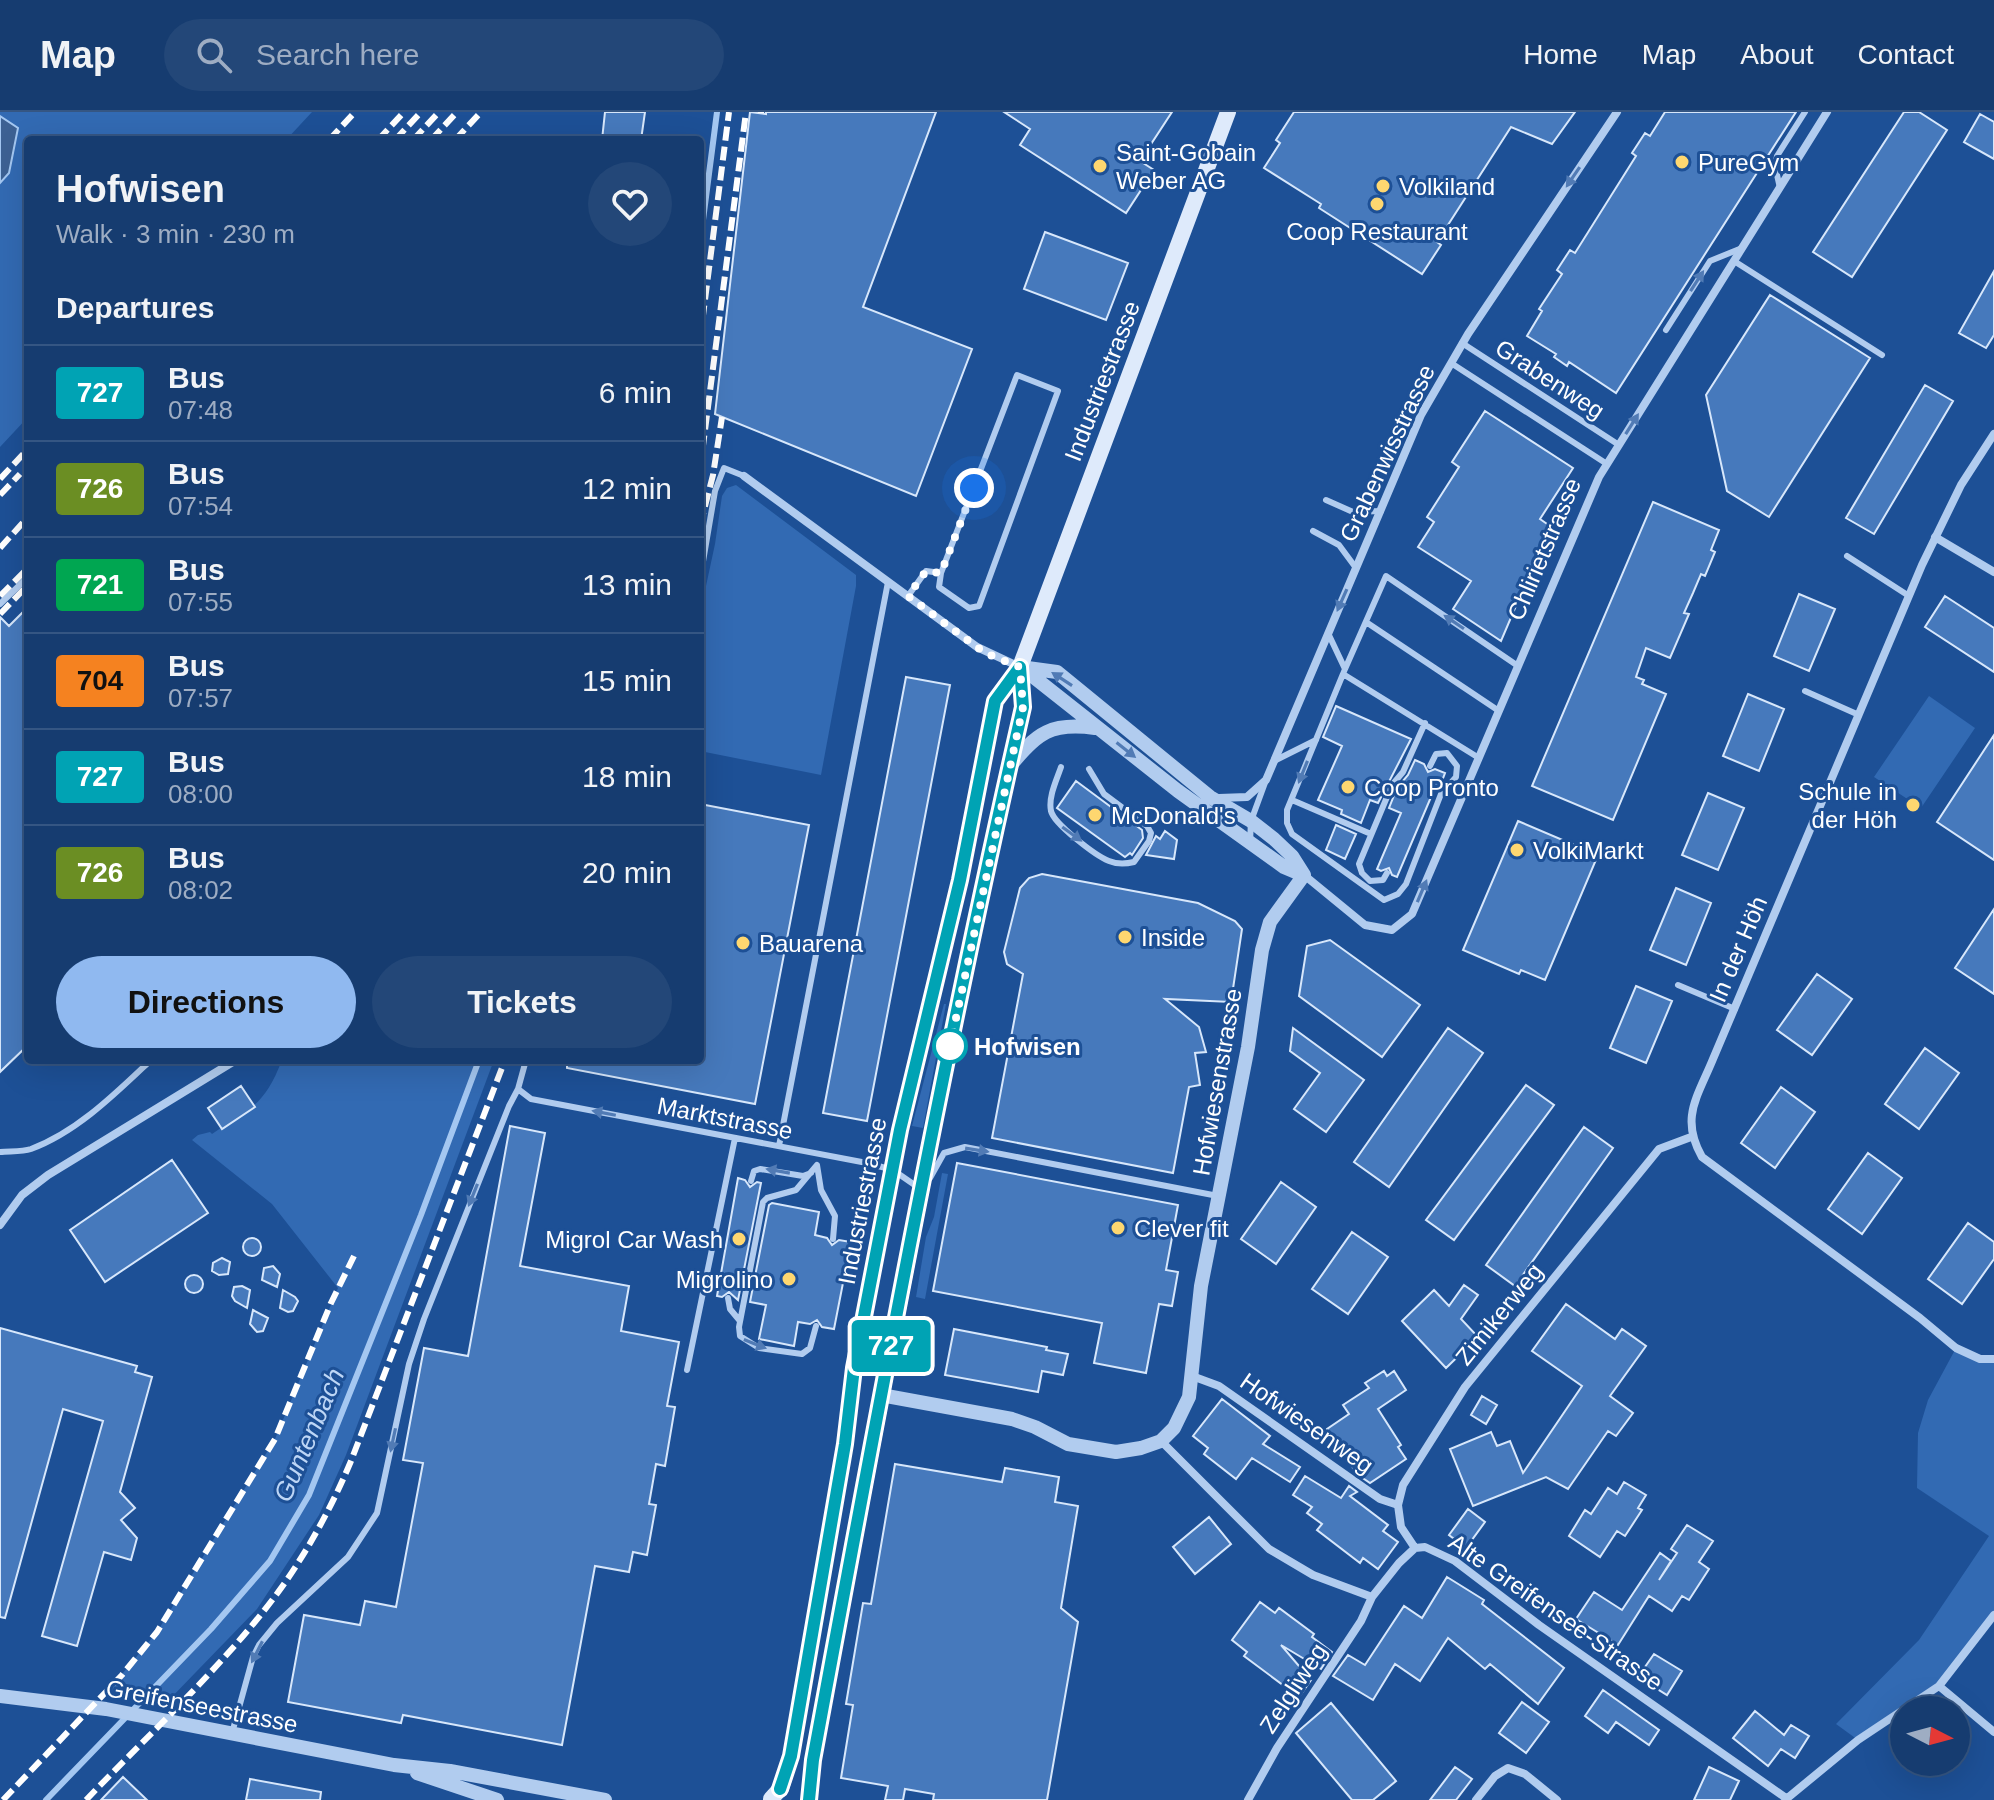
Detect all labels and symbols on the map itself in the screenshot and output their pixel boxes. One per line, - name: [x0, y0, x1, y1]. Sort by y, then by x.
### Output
- place label: Saint-Gobain Weber AG: [1116, 139, 1256, 194]
- place label: PureGym: [1698, 149, 1799, 176]
- marker: PureGym: [1673, 153, 1691, 171]
- marker: Saint-Gobain Weber AG: [1091, 157, 1109, 175]
- one-way arrow: [1566, 166, 1581, 187]
- place label: Volkiland: [1399, 173, 1495, 200]
- marker: Volkiland: [1374, 177, 1392, 195]
- marker: Coop Restaurant: [1368, 195, 1386, 213]
- place label: Coop Restaurant: [1286, 218, 1468, 245]
- one-way arrow: [1690, 270, 1704, 292]
- street label: Industriestrasse: [1059, 297, 1145, 465]
- street label: Grabenweg: [1491, 334, 1609, 424]
- street label: Grabenwisstrasse: [1334, 360, 1440, 546]
- one-way arrow: [1624, 413, 1638, 435]
- your location: [954, 468, 994, 508]
- street label: Chlirietstrasse: [1502, 474, 1586, 624]
- one-way arrow: [1335, 588, 1349, 612]
- one-way arrow: [1443, 615, 1464, 630]
- one-way arrow: [1052, 671, 1073, 686]
- one-way arrow: [1116, 741, 1136, 758]
- one-way arrow: [1297, 760, 1310, 784]
- place label: Coop Pronto: [1364, 774, 1499, 801]
- marker: Coop Pronto: [1339, 778, 1357, 796]
- place label: Schule in der Höh: [1798, 778, 1897, 833]
- marker: Schule in der Höh: [1904, 796, 1922, 814]
- place label: McDonald's: [1111, 802, 1236, 829]
- marker: McDonald's: [1086, 806, 1104, 824]
- one-way arrow: [1061, 826, 1082, 842]
- place label: VolkiMarkt: [1533, 837, 1644, 864]
- marker: VolkiMarkt: [1508, 841, 1526, 859]
- one-way arrow: [1415, 879, 1428, 902]
- street label: In der Höh: [1704, 892, 1772, 1006]
- place label: Inside: [1141, 924, 1205, 951]
- marker: Inside: [1116, 928, 1134, 946]
- place label: Bauarena: [759, 930, 864, 957]
- marker: Bauarena: [734, 934, 752, 952]
- street label: Hofwiesenstrasse: [1187, 986, 1247, 1178]
- marker: Hofwisen: [933, 1029, 967, 1063]
- place label: Hofwisen: [974, 1033, 1081, 1060]
- street label: Marktstrasse: [655, 1092, 795, 1144]
- one-way arrow: [591, 1107, 616, 1119]
- street label: Industriestrasse: [833, 1115, 891, 1287]
- one-way arrow: [965, 1144, 990, 1156]
- one-way arrow: [765, 1165, 790, 1177]
- one-way arrow: [466, 1183, 479, 1207]
- place label: Clever fit: [1134, 1215, 1229, 1242]
- marker: Clever fit: [1109, 1219, 1127, 1237]
- place label: Migrol Car Wash: [545, 1226, 723, 1253]
- marker: Migrol Car Wash: [730, 1230, 748, 1248]
- street label: Zimikerweg: [1450, 1258, 1548, 1370]
- place label: Migrolino: [676, 1266, 773, 1293]
- marker: Migrolino: [780, 1270, 798, 1288]
- line badge: 727: [845, 1320, 937, 1372]
- one-way arrow: [743, 1338, 767, 1351]
- water label: Guntenbach: [268, 1364, 350, 1506]
- street label: Hofwiesenweg: [1235, 1367, 1379, 1479]
- one-way arrow: [386, 1428, 398, 1453]
- street label: Alte Greifensee-Strasse: [1444, 1528, 1668, 1696]
- street label: Zelgliweg: [1254, 1638, 1332, 1738]
- one-way arrow: [251, 1641, 265, 1663]
- street label: Greifenseestrasse: [104, 1674, 300, 1738]
- north arrow: [1890, 1696, 1970, 1776]

